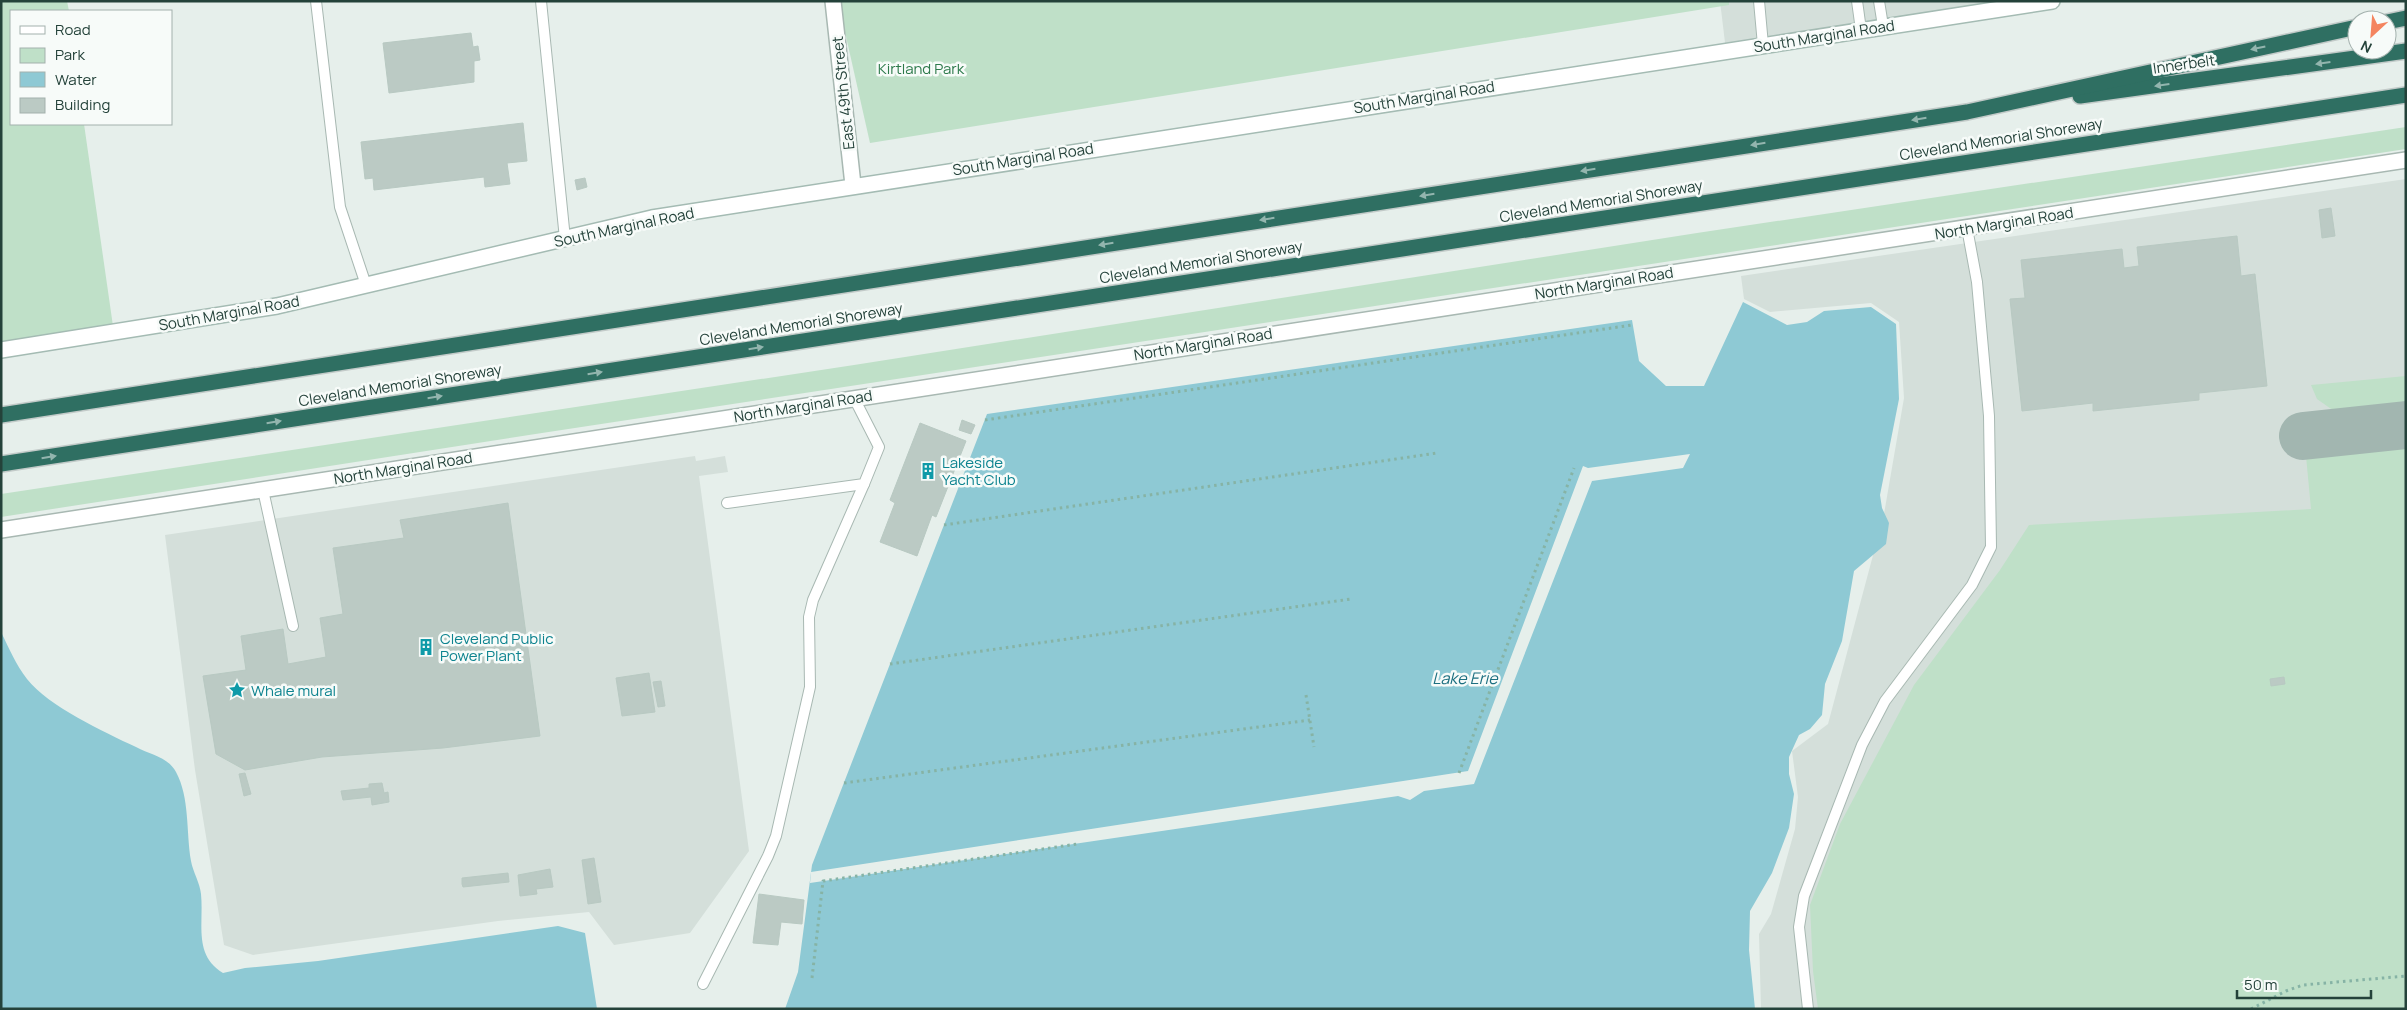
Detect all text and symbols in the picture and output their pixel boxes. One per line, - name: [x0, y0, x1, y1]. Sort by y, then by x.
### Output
- legend: [10, 10, 172, 125]
- north arrow: [2347, 10, 2397, 60]
- street label: South Marginal Road: [1752, 14, 1896, 58]
- text: Road: [55, 19, 91, 40]
- street label: East 49th Street: [827, 35, 859, 151]
- text: N: [2357, 36, 2375, 58]
- text: Park: [55, 44, 85, 65]
- one-way arrow: [2250, 44, 2266, 52]
- street label: Innerbelt: [2152, 49, 2216, 79]
- park label: Kirtland Park: [878, 58, 965, 79]
- one-way arrow: [2315, 59, 2331, 67]
- text: Water: [55, 69, 97, 90]
- street label: South Marginal Road: [1352, 75, 1496, 119]
- one-way arrow: [2154, 81, 2170, 89]
- text: Building: [55, 94, 110, 115]
- street label: Cleveland Memorial Shoreway: [1898, 113, 2104, 165]
- one-way arrow: [1911, 116, 1927, 124]
- street label: South Marginal Road: [951, 137, 1095, 181]
- one-way arrow: [1750, 140, 1766, 148]
- one-way arrow: [1579, 166, 1595, 174]
- street label: Cleveland Memorial Shoreway: [1498, 175, 1704, 227]
- one-way arrow: [1419, 191, 1435, 199]
- street label: South Marginal Road: [552, 202, 696, 252]
- street label: North Marginal Road: [1933, 202, 2075, 244]
- one-way arrow: [1258, 216, 1274, 224]
- street label: Cleveland Memorial Shoreway: [1098, 236, 1304, 288]
- one-way arrow: [1098, 240, 1114, 248]
- street label: North Marginal Road: [1533, 262, 1675, 304]
- street label: South Marginal Road: [157, 290, 301, 336]
- street label: Cleveland Memorial Shoreway: [698, 298, 904, 350]
- street label: North Marginal Road: [1132, 323, 1274, 365]
- one-way arrow: [748, 344, 764, 352]
- street label: Cleveland Memorial Shoreway: [297, 359, 503, 411]
- one-way arrow: [588, 368, 604, 376]
- street label: North Marginal Road: [732, 385, 874, 427]
- one-way arrow: [427, 393, 443, 401]
- one-way arrow: [266, 418, 282, 426]
- street label: North Marginal Road: [332, 447, 474, 489]
- one-way arrow: [42, 452, 58, 460]
- place label: Lakeside Yacht Club: [942, 452, 1016, 490]
- building icon: Lakeside Yacht Club: [918, 461, 938, 481]
- place label: Cleveland Public Power Plant: [440, 628, 554, 666]
- building icon: Cleveland Public Power Plant: [416, 637, 436, 657]
- water label: Lake Erie: [1432, 667, 1499, 689]
- place icon: Whale mural: [227, 680, 247, 700]
- place label: Whale mural: [251, 680, 336, 701]
- scale bar: [2237, 968, 2371, 1000]
- text: 50 m: [2244, 974, 2278, 995]

